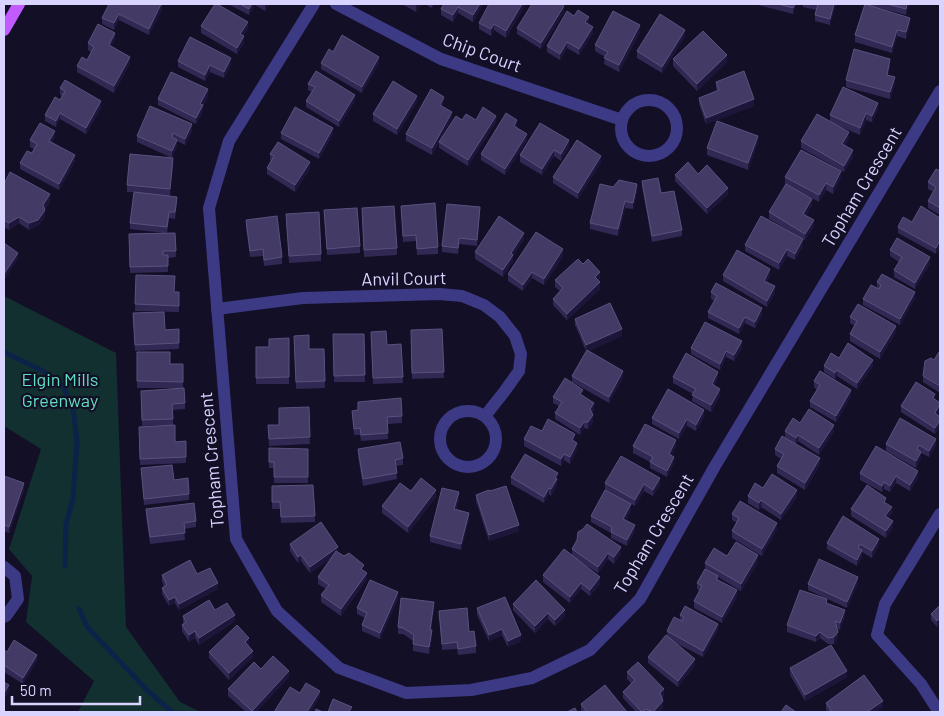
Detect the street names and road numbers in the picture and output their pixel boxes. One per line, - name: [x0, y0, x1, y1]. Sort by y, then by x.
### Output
- street label: Chip Court: [440, 28, 525, 77]
- street label: Topham Crescent: [817, 122, 906, 251]
- street label: Anvil Court: [361, 266, 447, 290]
- street label: Topham Crescent: [194, 391, 228, 529]
- street label: Topham Crescent: [609, 469, 698, 598]

